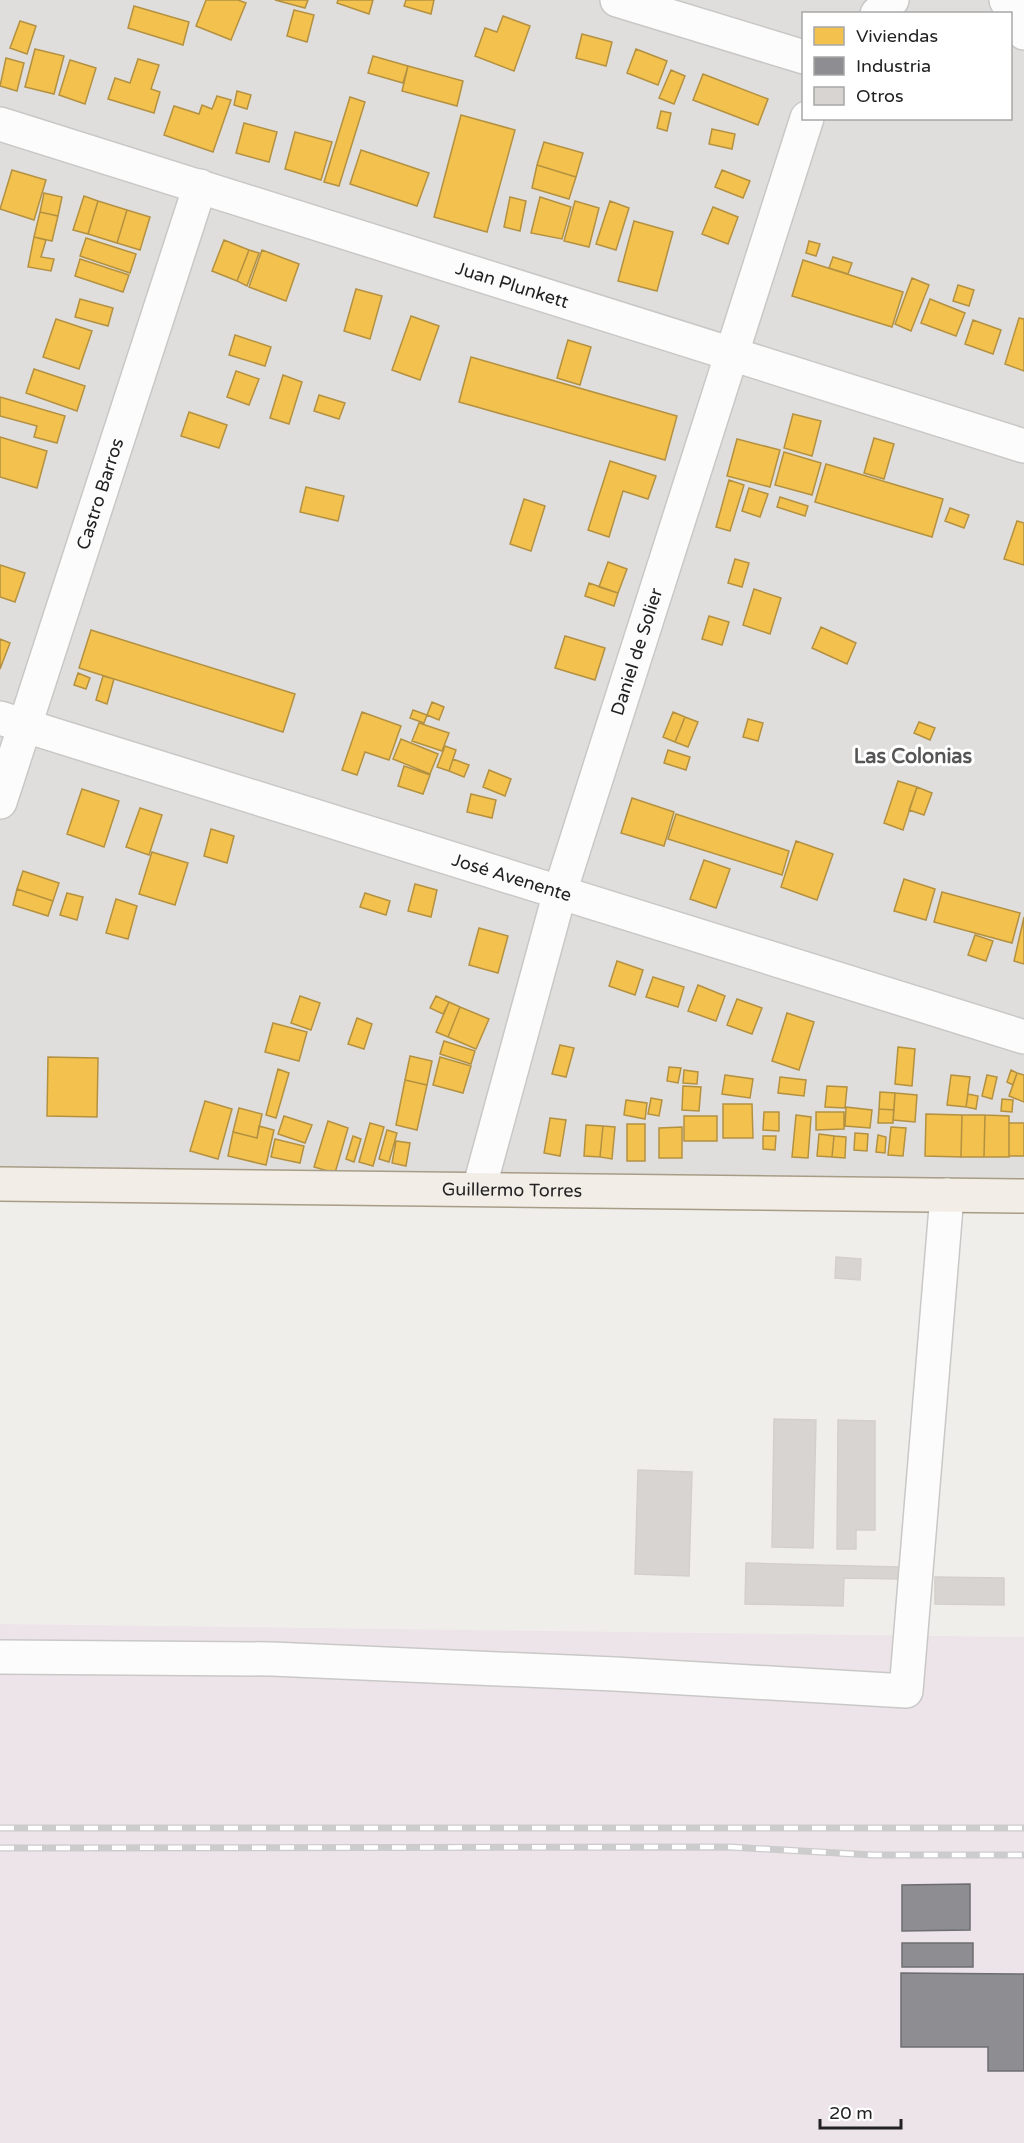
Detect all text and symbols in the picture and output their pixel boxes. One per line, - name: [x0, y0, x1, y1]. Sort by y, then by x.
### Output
- legend: [802, 12, 1012, 120]
- text: Viviendas: [856, 25, 938, 47]
- text: Industria: [856, 55, 931, 77]
- text: Otros: [856, 85, 904, 107]
- street label: Juan Plunkett: [453, 257, 572, 313]
- street label: Castro Barros: [72, 435, 128, 552]
- street label: Daniel de Solier: [606, 585, 667, 718]
- district label: Las Colonias: [854, 745, 973, 769]
- street label: José Avenente: [449, 848, 574, 906]
- street label: Guillermo Torres: [442, 1178, 582, 1202]
- scale bar: [820, 2092, 901, 2130]
- text: 20 m: [829, 2102, 873, 2124]

